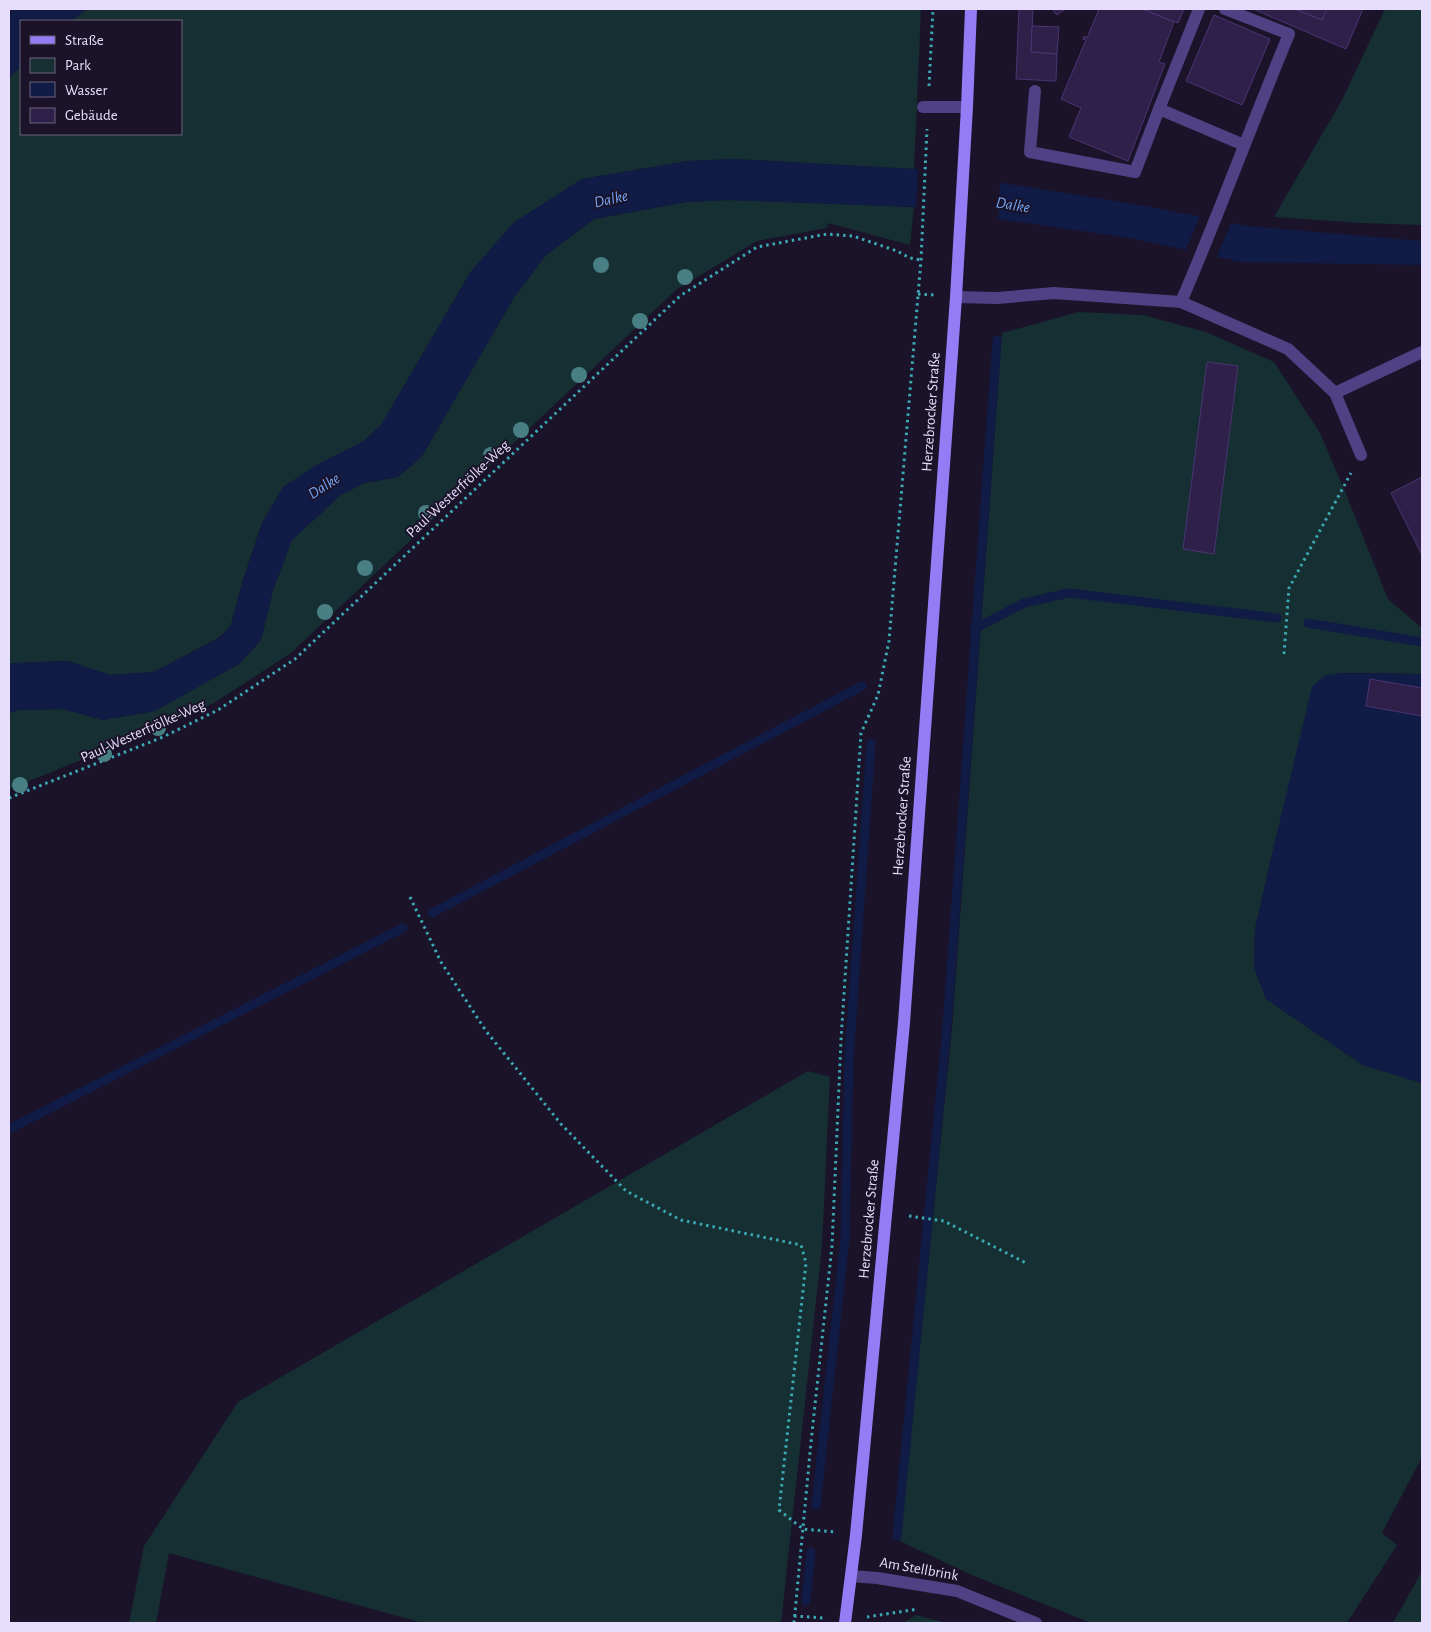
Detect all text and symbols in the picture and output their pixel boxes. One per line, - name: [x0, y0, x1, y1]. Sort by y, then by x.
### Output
- legend: [20, 20, 182, 135]
- text: Straße: [65, 33, 104, 48]
- text: Park: [65, 58, 91, 73]
- text: Wasser: [65, 83, 108, 98]
- text: Gebäude: [65, 108, 118, 123]
- water label: Dalke: [593, 188, 629, 210]
- water label: Dalke: [995, 194, 1031, 216]
- street label: Herzebrocker Straße: [919, 352, 943, 472]
- street label: Paul-Westerfrölke-Weg: [404, 437, 513, 540]
- water label: Dalke: [305, 470, 343, 502]
- street label: Paul-Westerfrölke-Weg: [78, 696, 208, 765]
- street label: Herzebrocker Straße: [890, 756, 914, 876]
- street label: Herzebrocker Straße: [856, 1159, 882, 1279]
- street label: Am Stellbrink: [879, 1555, 960, 1583]

